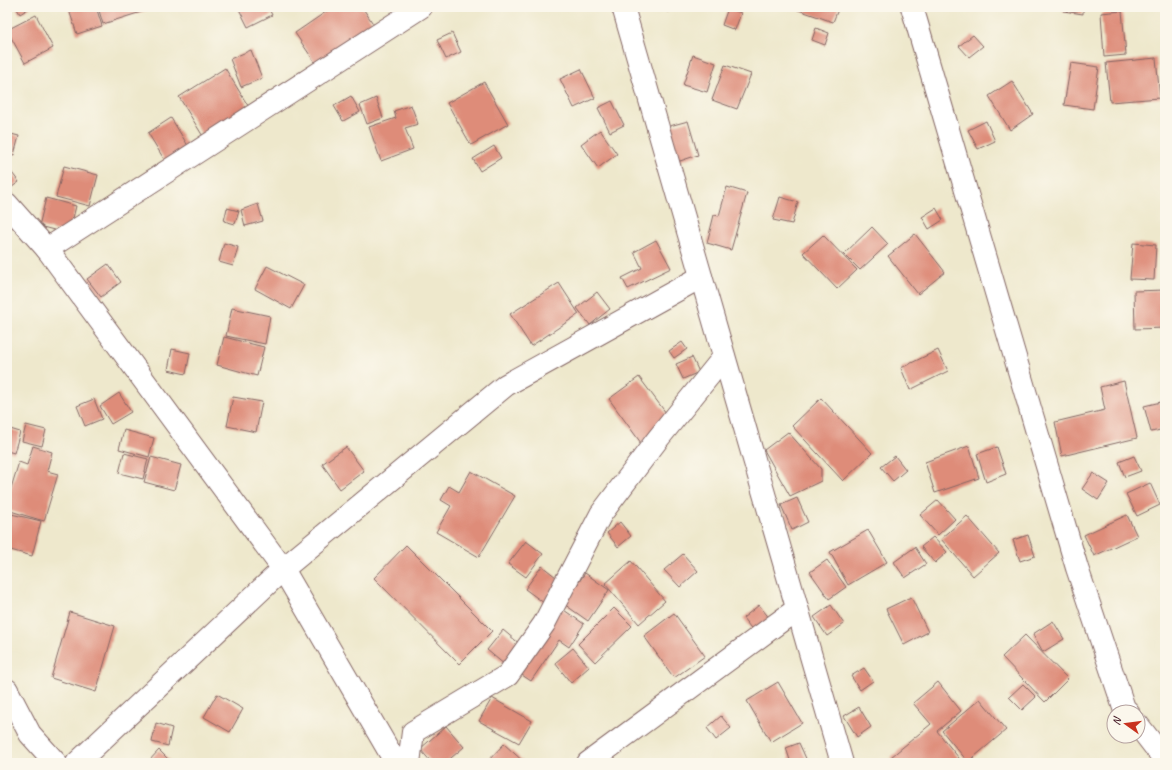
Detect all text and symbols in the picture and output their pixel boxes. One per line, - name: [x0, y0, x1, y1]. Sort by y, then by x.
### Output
- north arrow: [1106, 704, 1146, 744]
- text: N: [1109, 714, 1124, 727]

